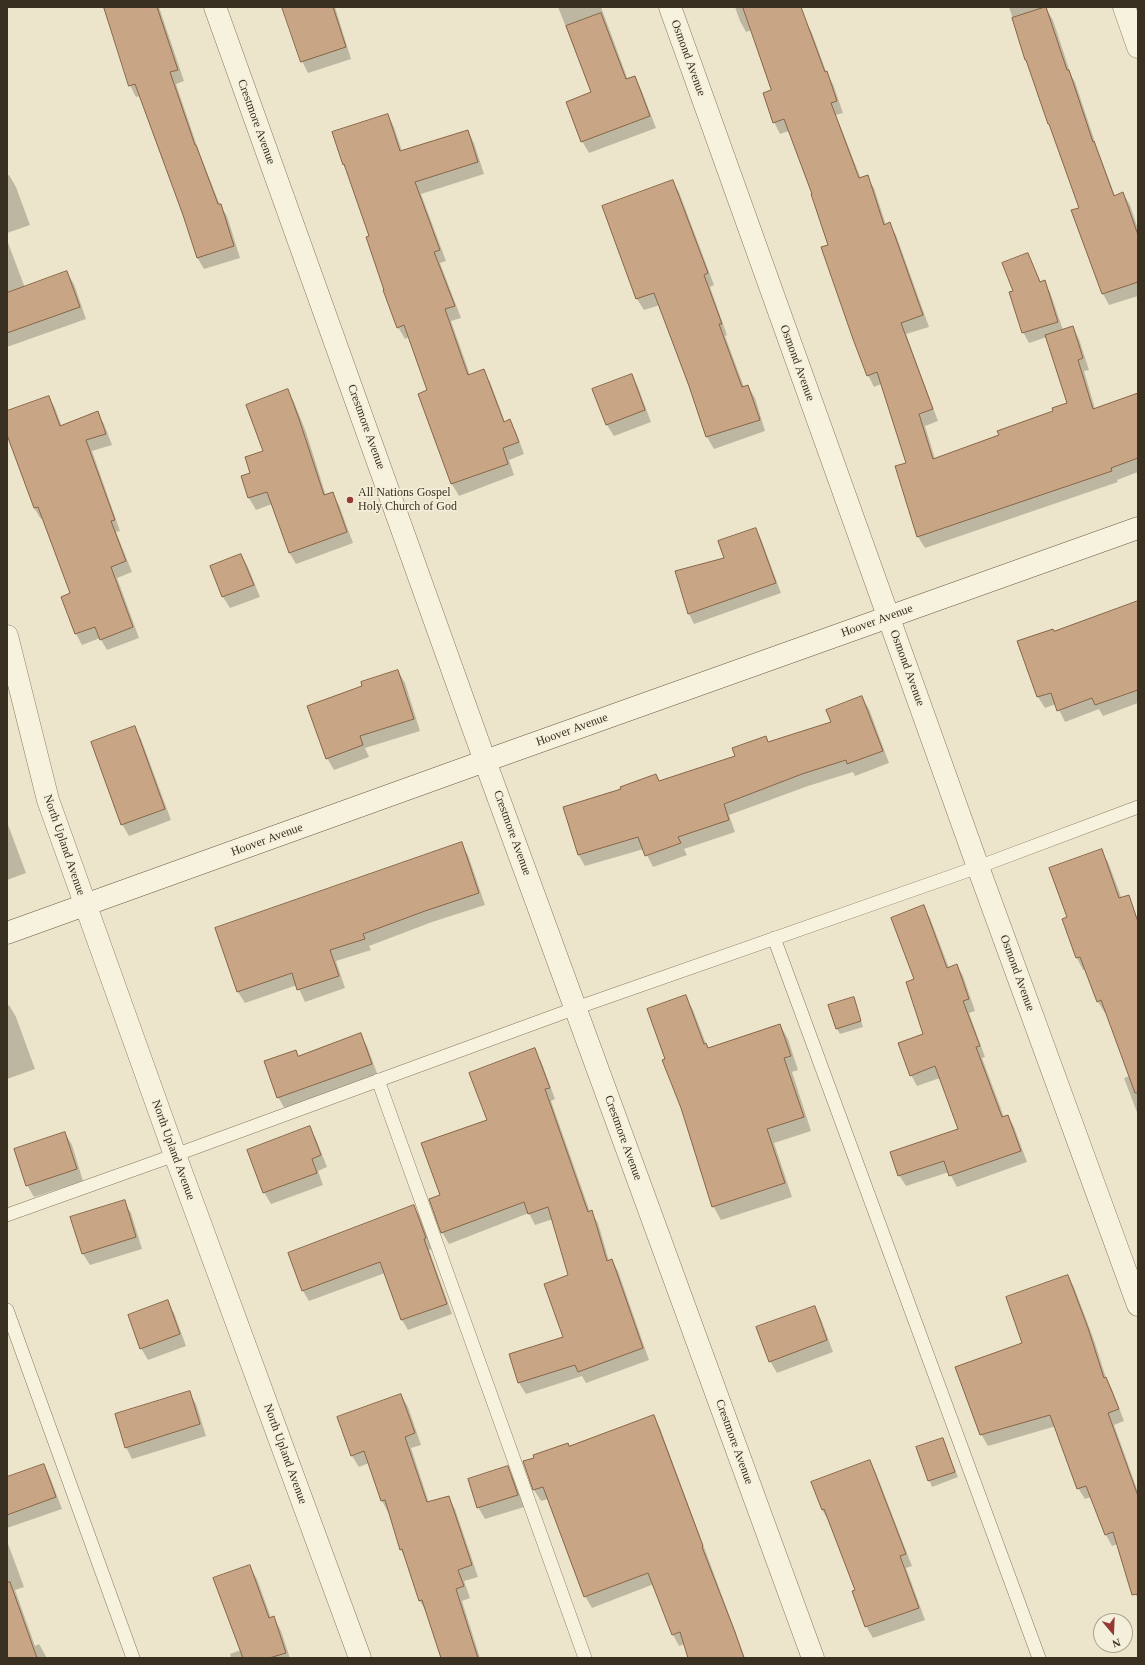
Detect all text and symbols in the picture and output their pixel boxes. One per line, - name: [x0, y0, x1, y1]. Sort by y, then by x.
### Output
- street label: Osmond Avenue: [668, 18, 708, 98]
- street label: Crestmore Avenue: [234, 78, 278, 166]
- street label: Osmond Avenue: [777, 323, 817, 403]
- street label: Crestmore Avenue: [344, 383, 388, 471]
- place label: All Nations Gospel Holy Church of God: [358, 486, 457, 514]
- marker: All Nations Gospel Holy Church of God: [345, 495, 355, 505]
- street label: Hoover Avenue: [839, 601, 915, 641]
- street label: Osmond Avenue: [887, 628, 927, 708]
- street label: Hoover Avenue: [534, 710, 610, 750]
- street label: Crestmore Avenue: [490, 789, 534, 877]
- street label: North Upland Avenue: [40, 793, 88, 897]
- street label: Hoover Avenue: [229, 820, 305, 860]
- street label: Osmond Avenue: [997, 933, 1037, 1013]
- street label: Crestmore Avenue: [601, 1094, 645, 1182]
- street label: North Upland Avenue: [148, 1098, 198, 1202]
- street label: Crestmore Avenue: [712, 1398, 756, 1486]
- street label: North Upland Avenue: [260, 1402, 310, 1506]
- north arrow: [1093, 1613, 1133, 1653]
- text: N: [1111, 1636, 1122, 1650]

